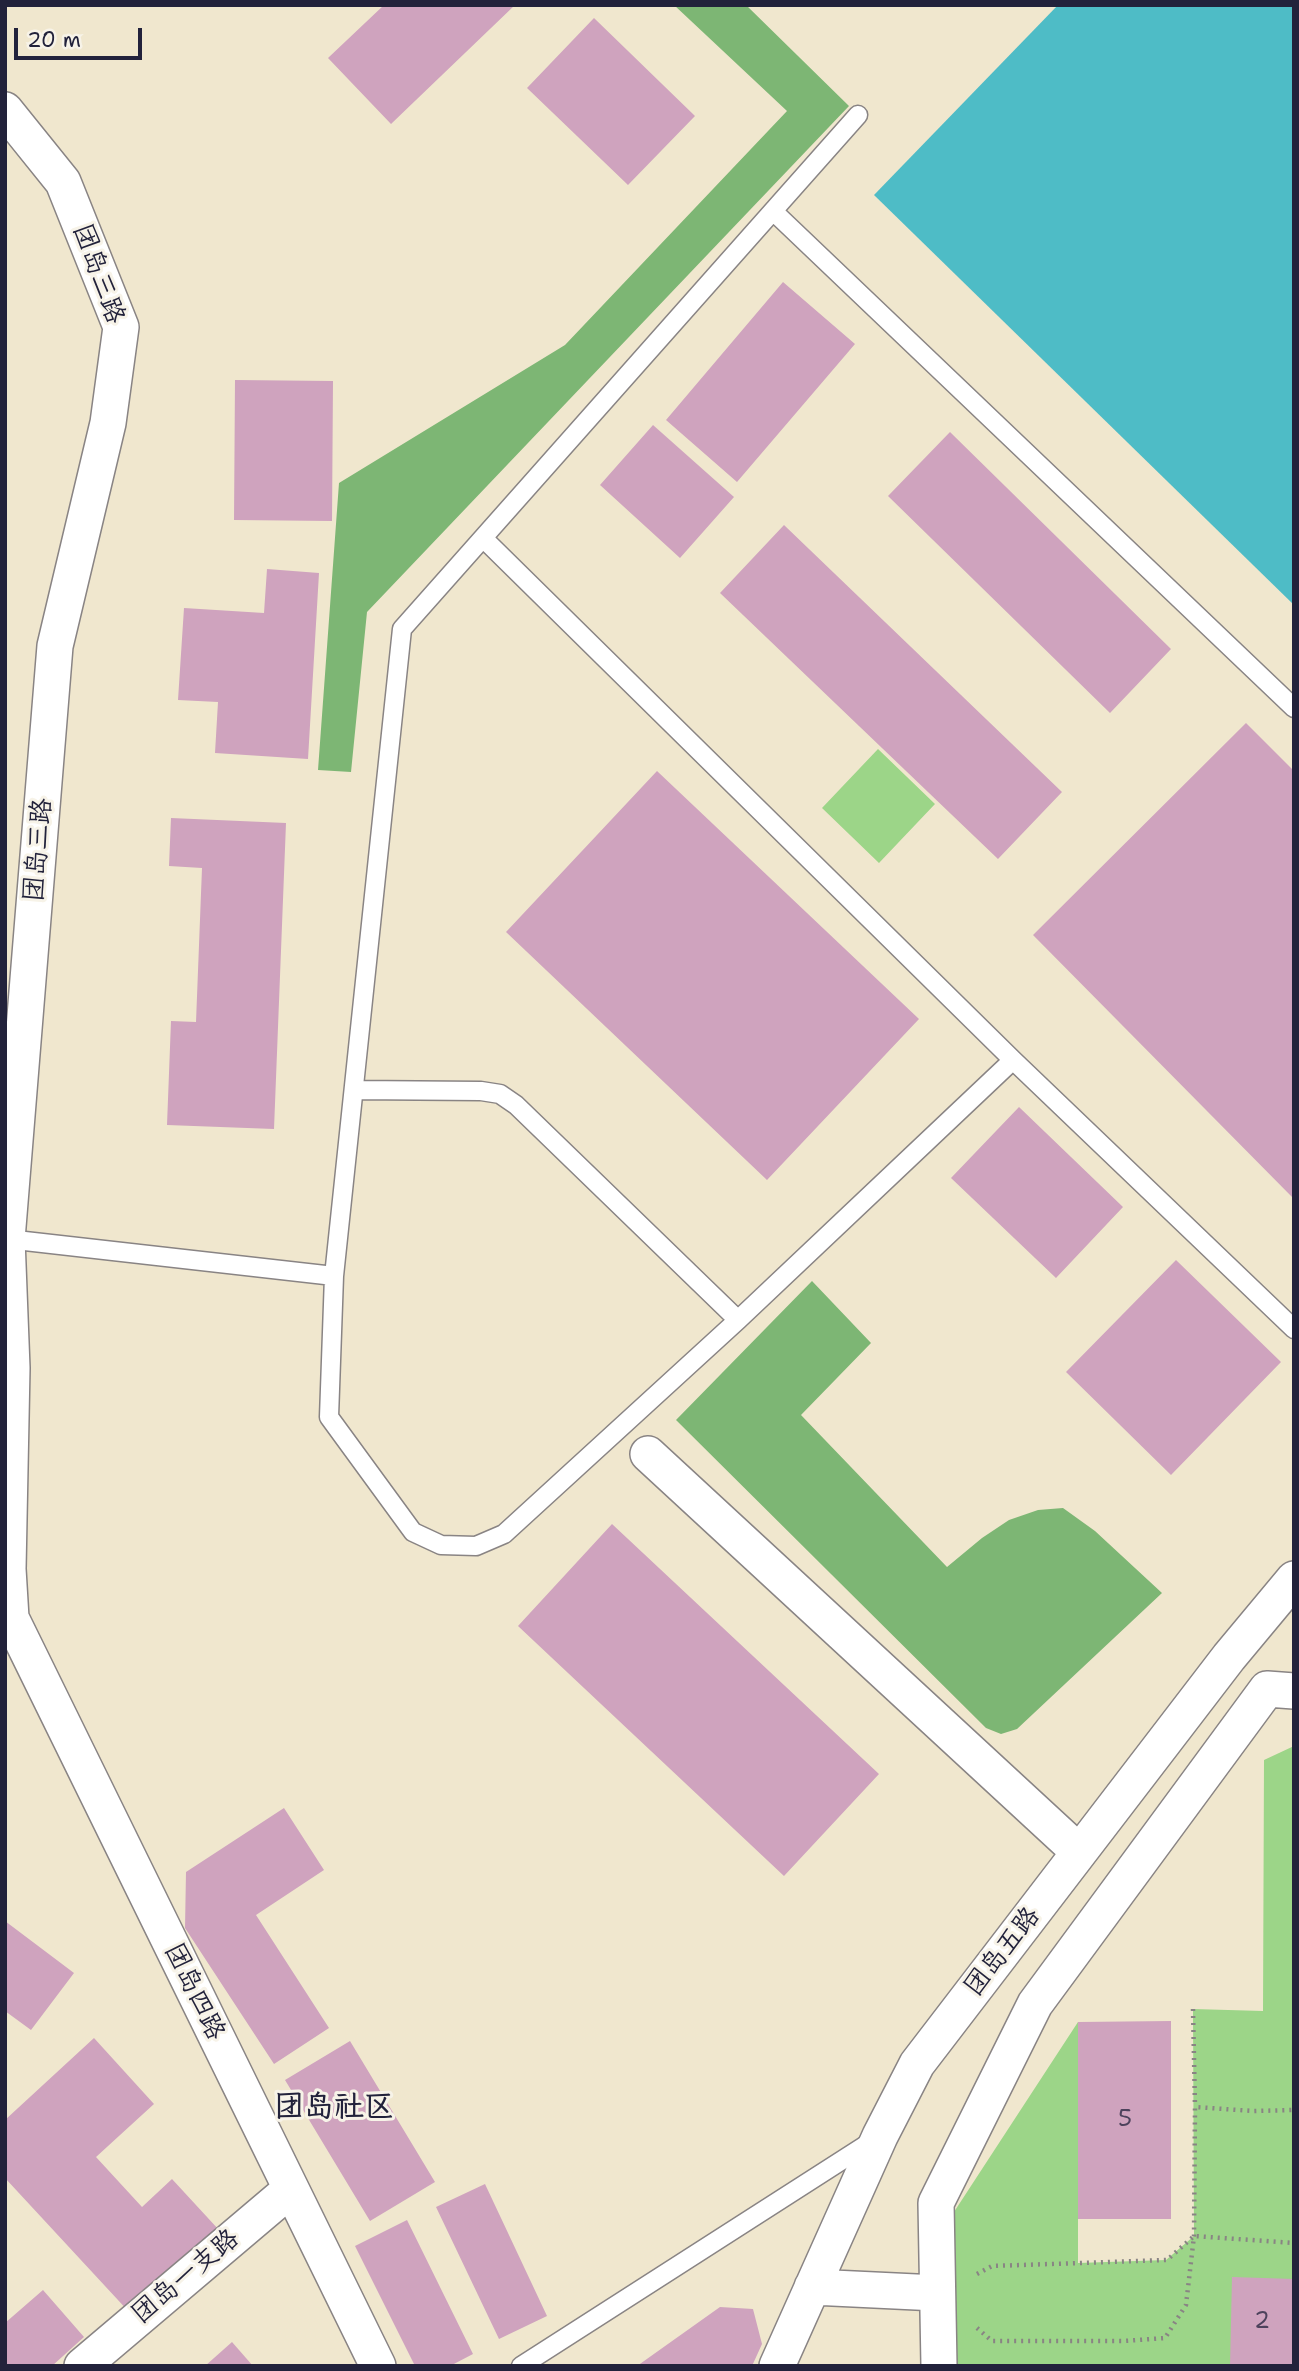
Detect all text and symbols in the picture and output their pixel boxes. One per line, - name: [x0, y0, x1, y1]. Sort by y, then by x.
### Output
- scale bar: [18, 14, 145, 58]
- text: 20 m: [27, 26, 81, 54]
- street label: 团岛三路: [66, 220, 130, 328]
- street label: 团岛三路: [19, 797, 59, 903]
- street label: 团岛五路: [959, 1901, 1047, 2003]
- street label: 团岛四路: [157, 1938, 231, 2046]
- district label: 团岛社区: [274, 2090, 394, 2126]
- house number: 5: [1118, 2106, 1132, 2134]
- street label: 团岛一支路: [126, 2223, 246, 2331]
- house number: 2: [1254, 2308, 1270, 2336]

